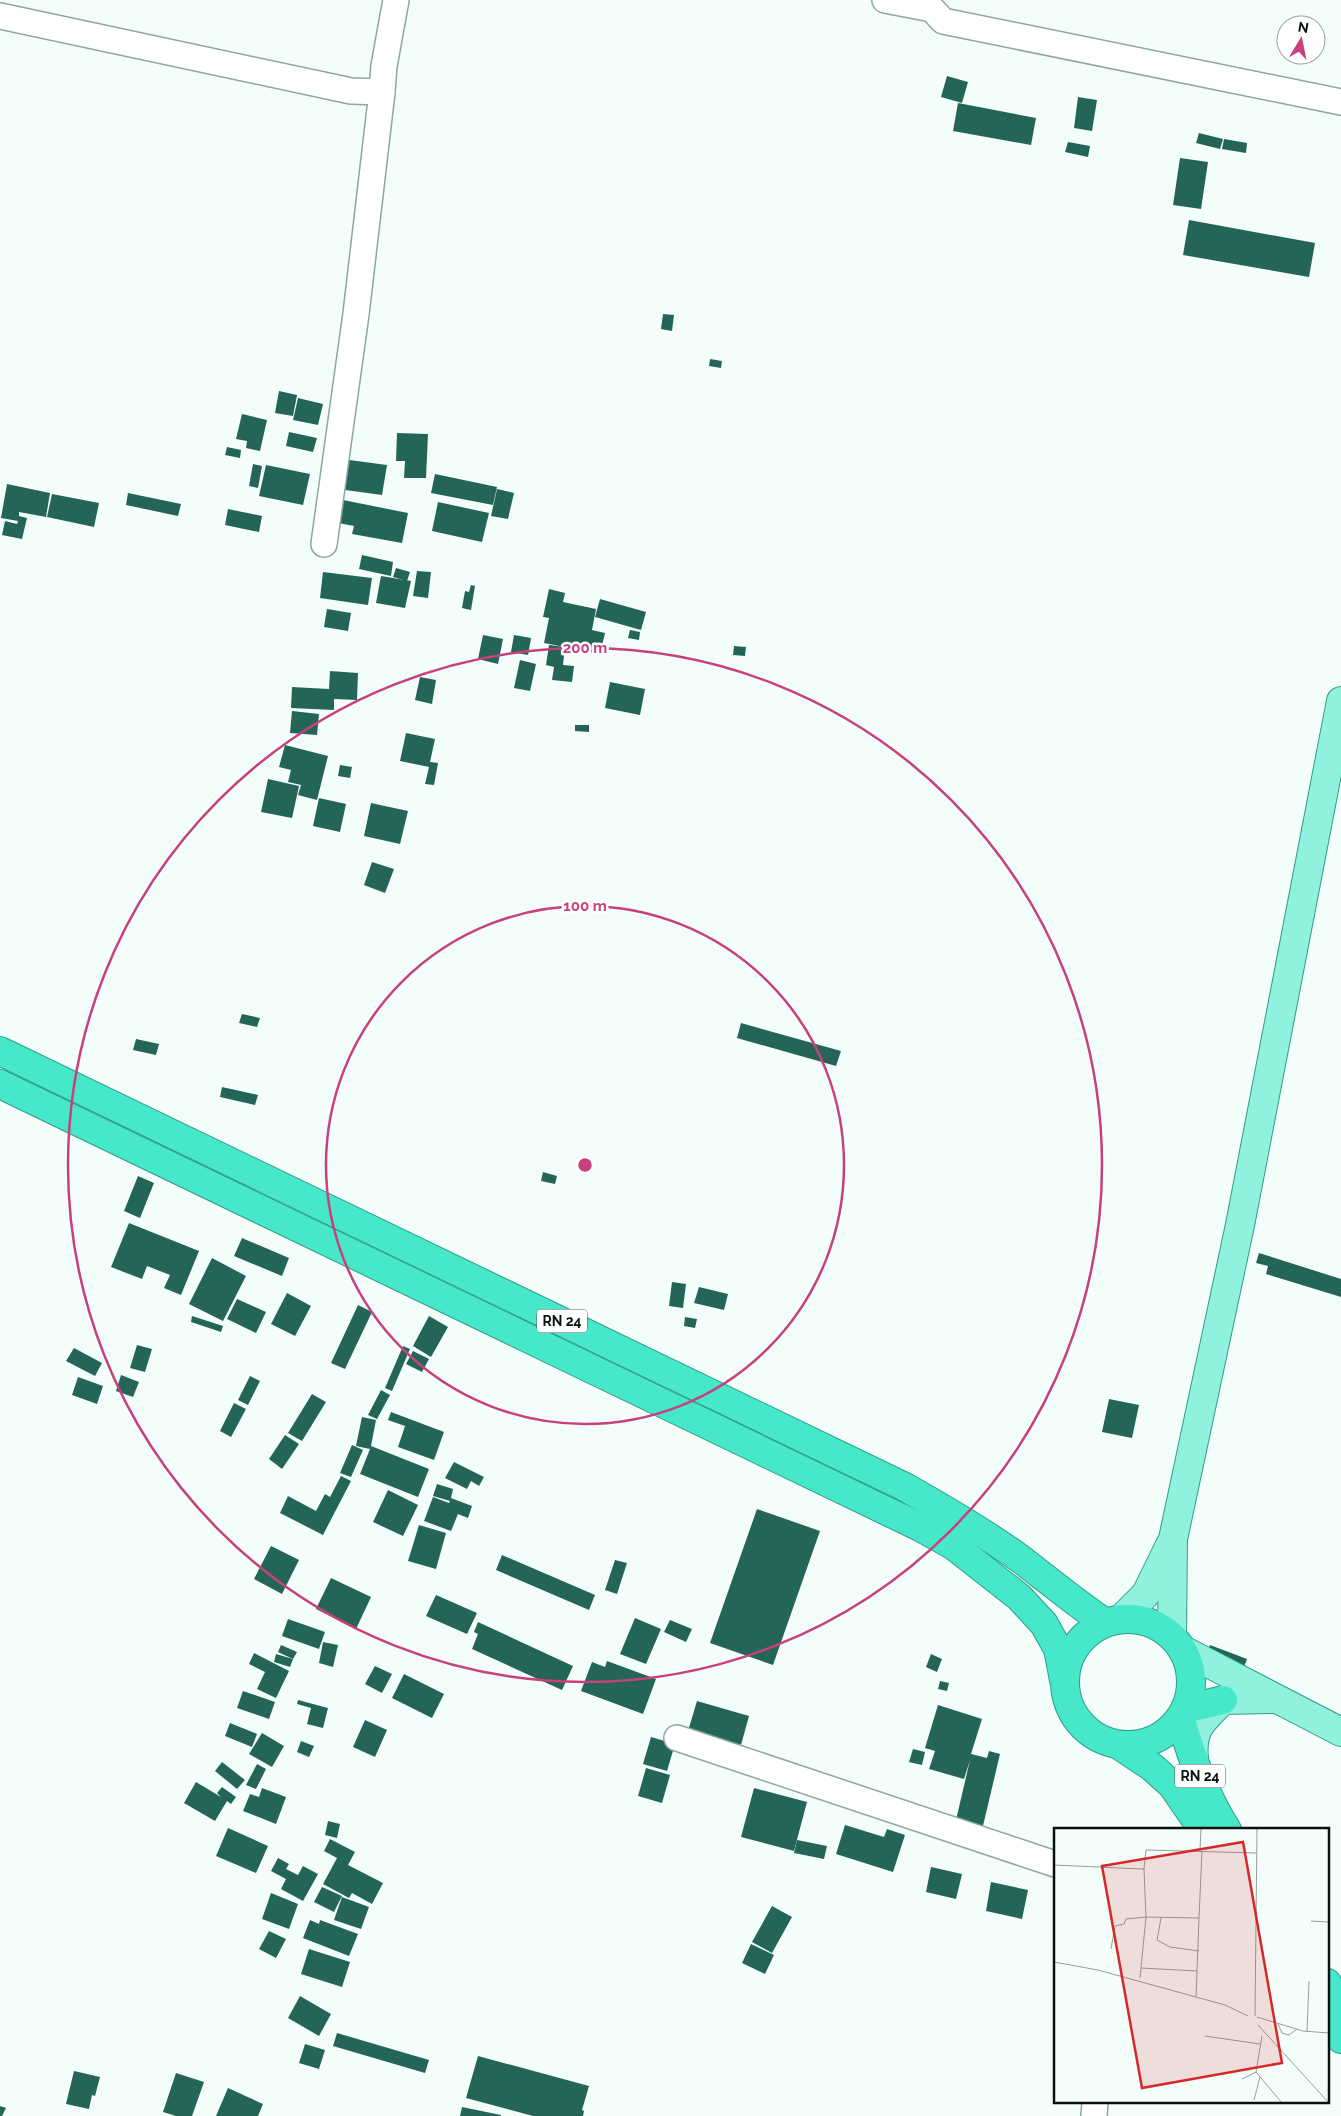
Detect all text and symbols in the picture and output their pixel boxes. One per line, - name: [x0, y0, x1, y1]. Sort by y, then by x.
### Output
- north arrow: [1276, 15, 1326, 65]
- text: N: [1297, 18, 1310, 36]
- text: 200 m: [563, 639, 607, 657]
- text: 100 m: [563, 897, 607, 915]
- centre of rings: [576, 1156, 594, 1174]
- road number: RN 24: [537, 1310, 587, 1332]
- road number: RN 24: [1175, 1764, 1225, 1788]
- inset map: [1054, 1828, 1328, 2104]

